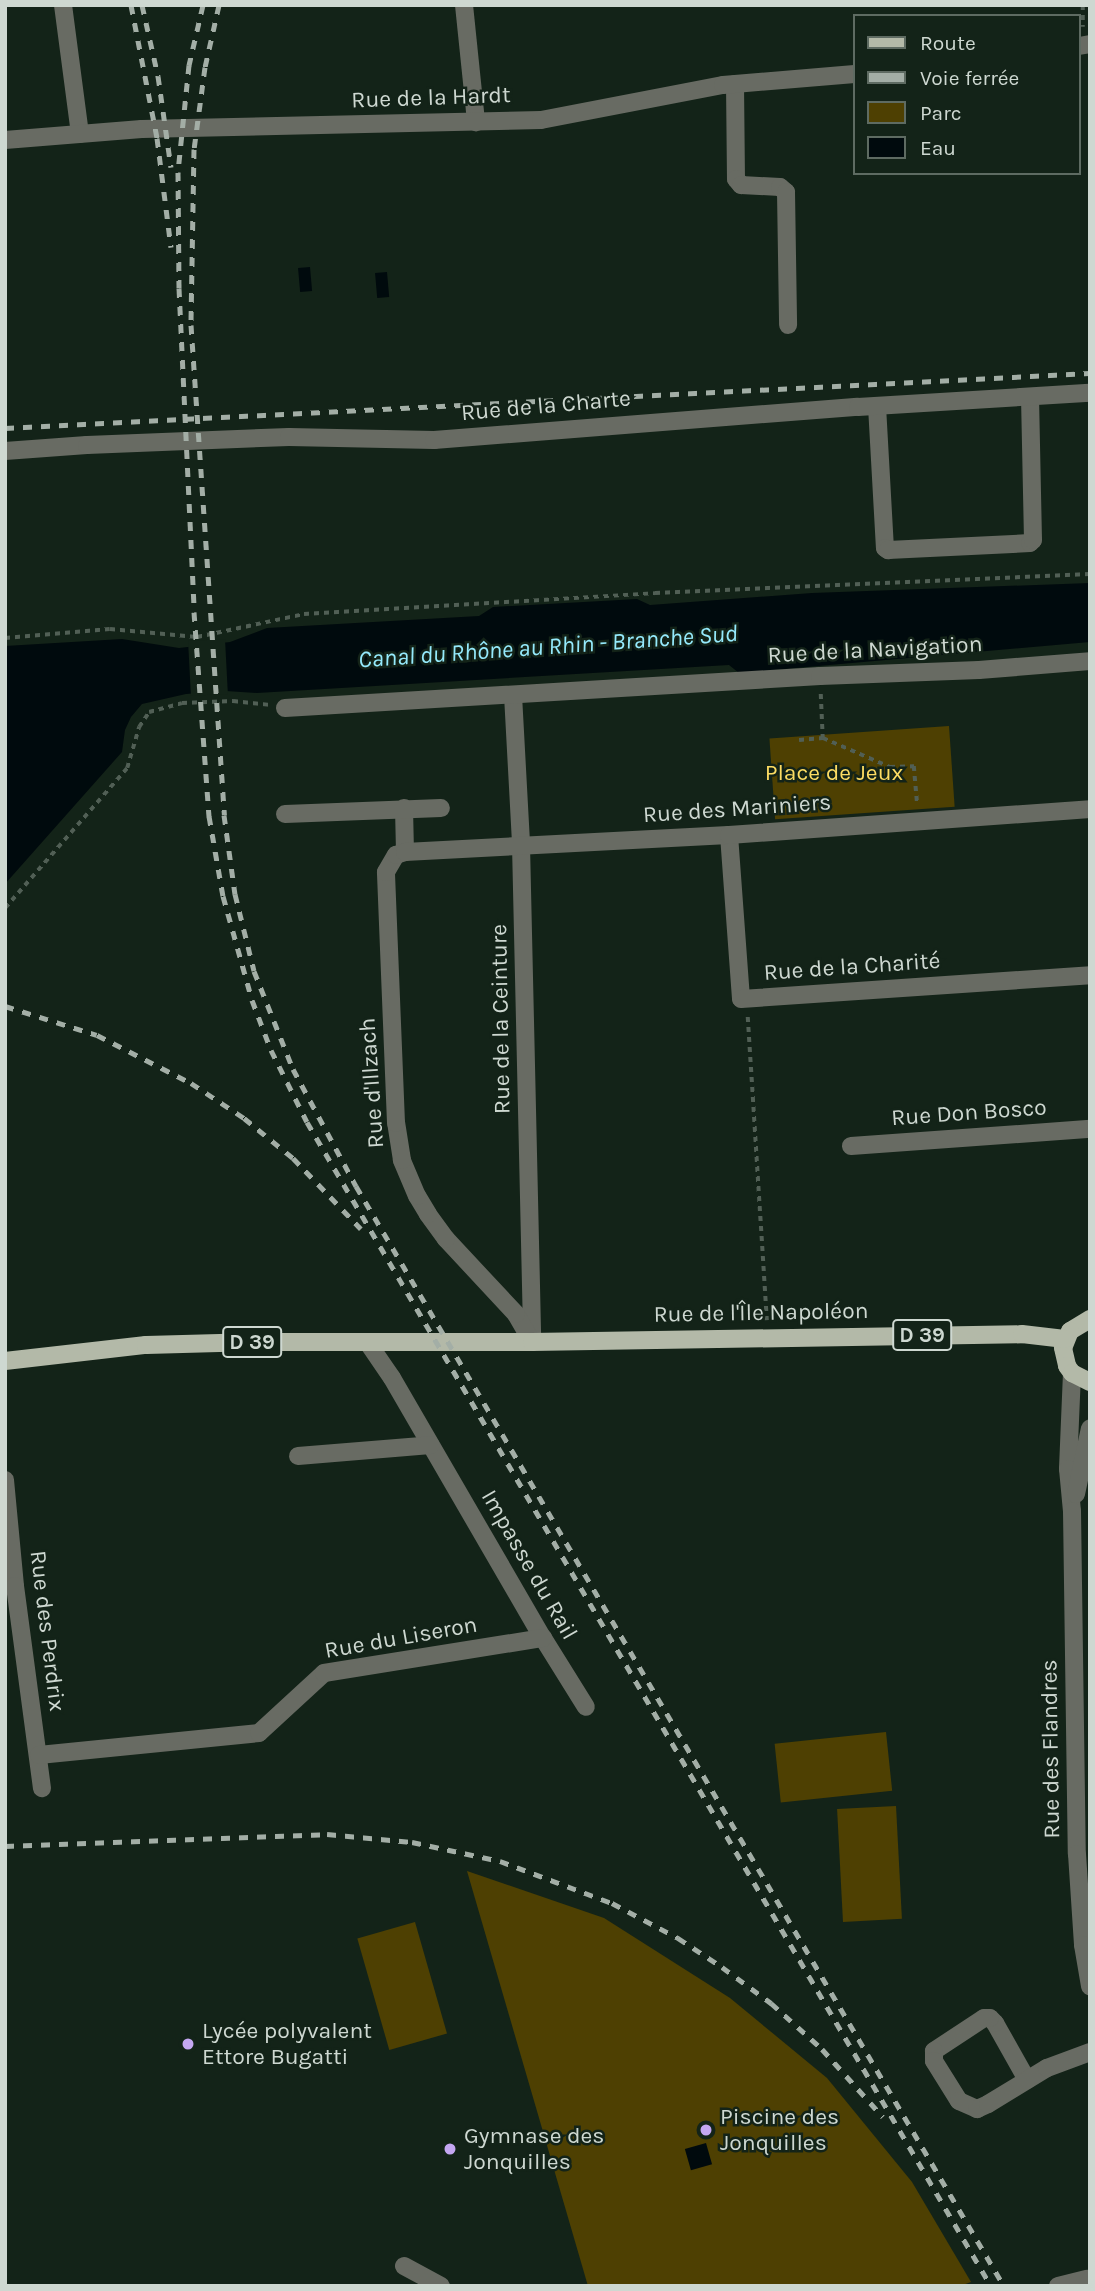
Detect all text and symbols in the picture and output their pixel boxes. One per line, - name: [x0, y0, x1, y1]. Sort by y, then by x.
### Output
- legend: [853, 14, 1081, 175]
- text: Route: [920, 31, 976, 55]
- text: Voie ferrée: [920, 66, 1019, 90]
- street label: Rue de la Hardt: [351, 81, 511, 115]
- text: Parc: [920, 101, 962, 125]
- text: Eau: [920, 136, 956, 160]
- street label: Rue de la Charte: [460, 385, 632, 427]
- water label: Canal du Rhône au Rhin - Branche Sud: [357, 619, 739, 675]
- street label: Rue de la Navigation: [767, 631, 983, 669]
- park label: Place de Jeux: [765, 759, 903, 787]
- street label: Rue des Mariniers: [642, 789, 832, 829]
- street label: Rue de la Ceinture: [486, 924, 516, 1114]
- street label: Rue de la Charité: [763, 947, 941, 987]
- street label: Rue d'Illzach: [354, 1017, 390, 1149]
- street label: Rue Don Bosco: [890, 1094, 1048, 1132]
- street label: Rue de l'Île Napoléon: [653, 1297, 869, 1329]
- road number: D 39: [890, 1318, 954, 1352]
- road number: D 39: [220, 1324, 284, 1360]
- street label: Impasse du Rail: [475, 1485, 583, 1645]
- street label: Rue des Perdrix: [23, 1549, 71, 1713]
- street label: Rue du Liseron: [322, 1611, 480, 1665]
- street label: Rue des Flandres: [1036, 1659, 1066, 1839]
- place label: Lycée polyvalent Ettore Bugatti: [202, 2017, 372, 2071]
- marker: Lycée polyvalent Ettore Bugatti: [180, 2036, 196, 2052]
- place label: Piscine des Jonquilles: [720, 2103, 839, 2157]
- place label: Gymnase des Jonquilles: [464, 2122, 604, 2176]
- marker: Piscine des Jonquilles: [698, 2122, 714, 2138]
- marker: Gymnase des Jonquilles: [442, 2141, 458, 2157]

